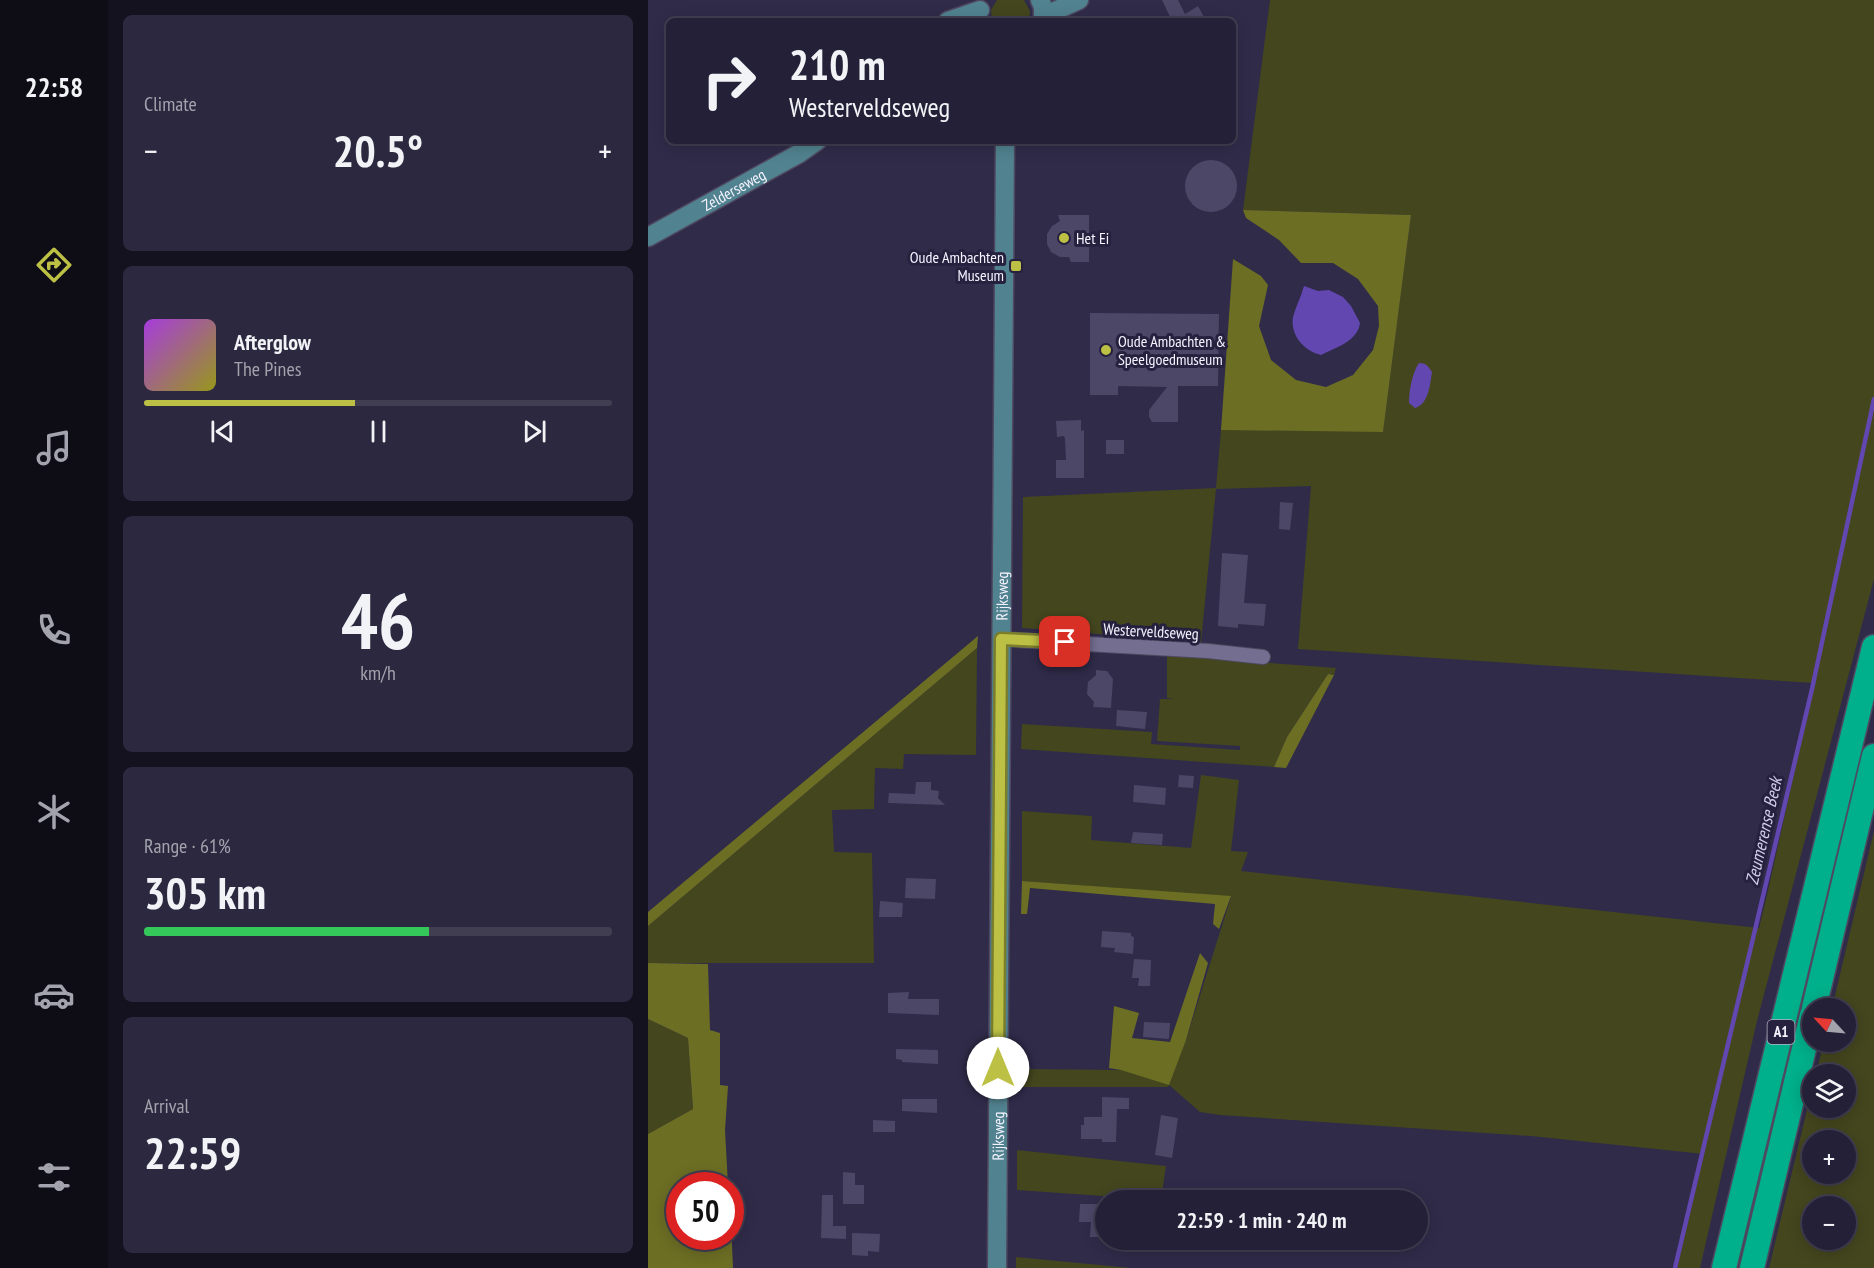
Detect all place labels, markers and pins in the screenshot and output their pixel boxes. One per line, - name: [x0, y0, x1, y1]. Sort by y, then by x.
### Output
- place label: Het Ei: [1076, 228, 1109, 248]
- marker: Het Ei: [1057, 231, 1071, 245]
- place label: Oude Ambachten Museum: [910, 247, 1004, 285]
- marker: Oude Ambachten Museum: [1009, 259, 1023, 273]
- place label: Oude Ambachten & Speelgoedmuseum: [1118, 331, 1226, 369]
- marker: Oude Ambachten & Speelgoedmuseum: [1099, 343, 1113, 357]
- pin: [1039, 616, 1090, 667]

